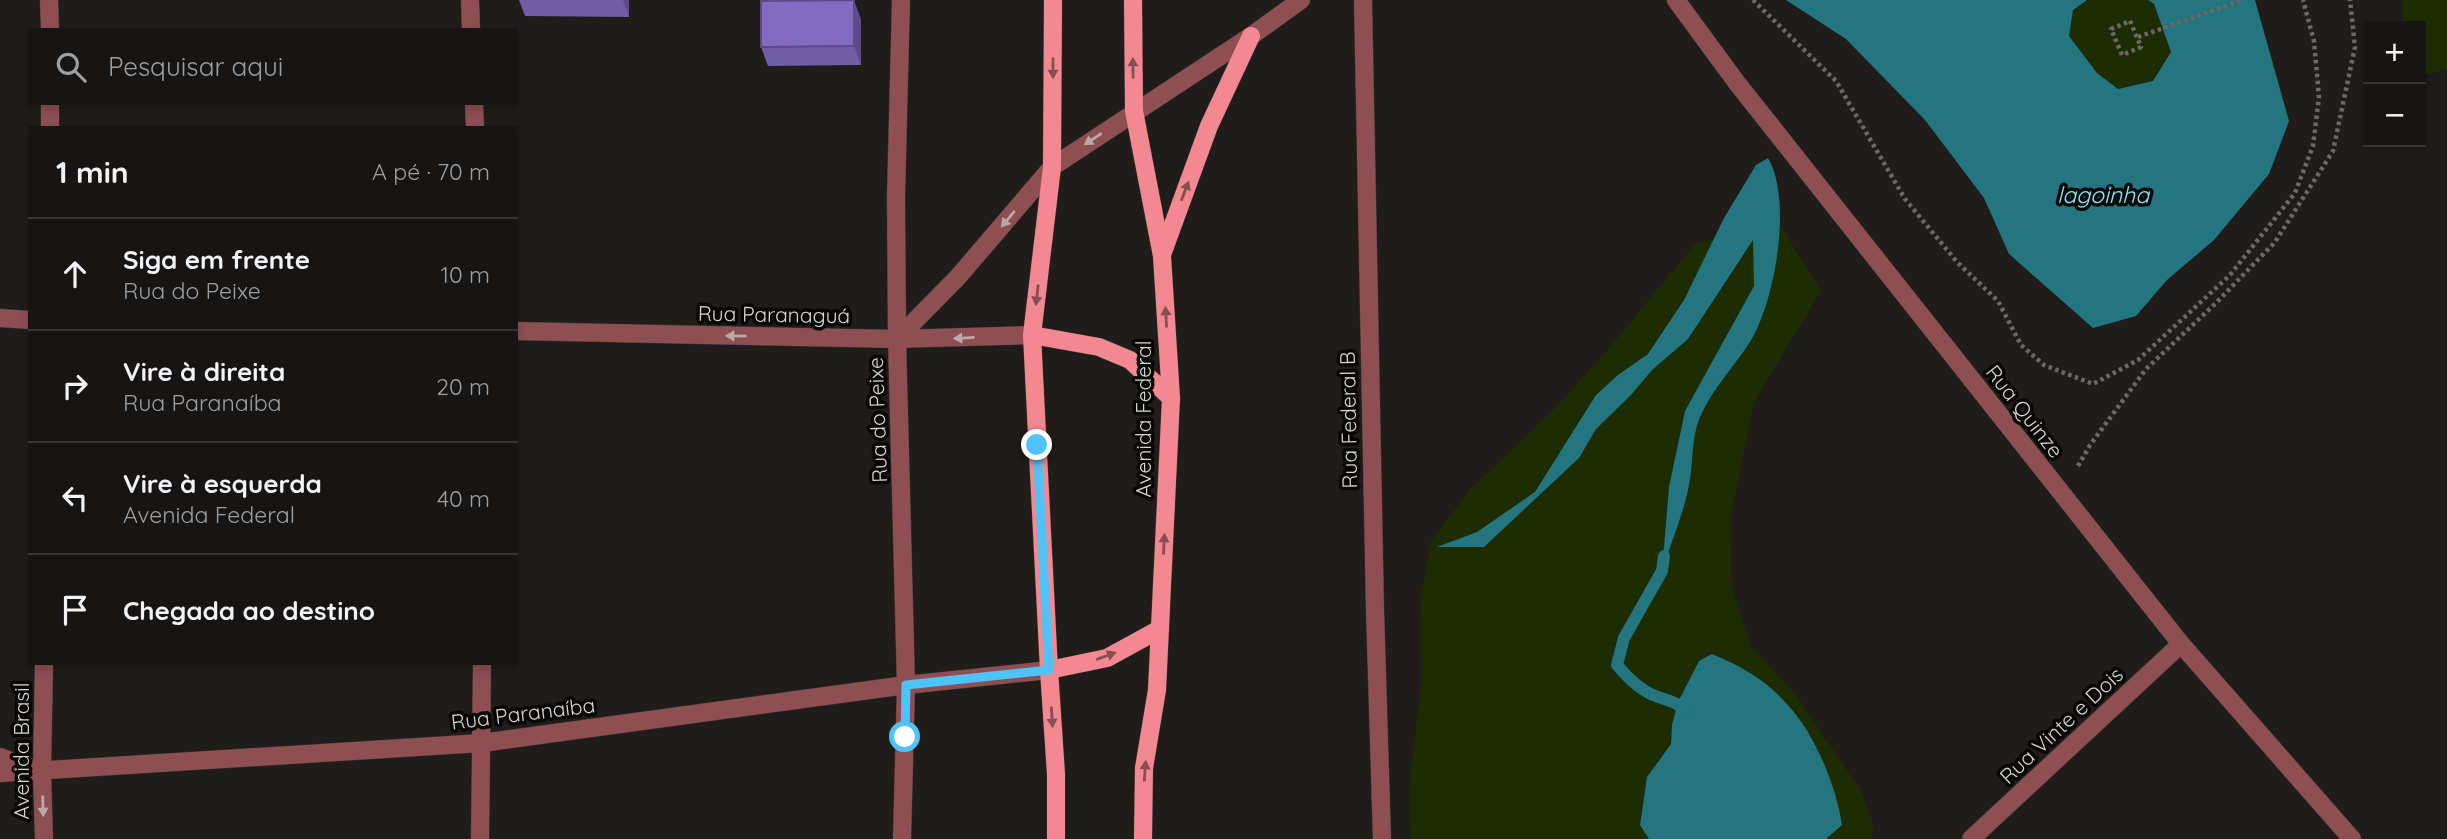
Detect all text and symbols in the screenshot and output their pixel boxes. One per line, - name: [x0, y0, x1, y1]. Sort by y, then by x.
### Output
- map controls: [2363, 21, 2426, 147]
- button: +: [2363, 21, 2426, 84]
- search box: [28, 28, 518, 105]
- icon: search: [52, 48, 90, 86]
- text: Pesquisar aqui: [108, 50, 283, 83]
- one-way arrow: [1047, 57, 1059, 79]
- one-way arrow: [1128, 57, 1139, 79]
- button: −: [2363, 84, 2426, 147]
- one-way arrow: [1084, 132, 1102, 146]
- text: 1 min: [56, 153, 129, 191]
- text: A pé · 70 m: [372, 157, 490, 186]
- water label: lagoinha: [2057, 180, 2150, 209]
- one-way arrow: [1179, 181, 1190, 202]
- one-way arrow: [1001, 210, 1016, 227]
- text: Siga em frente: [123, 243, 310, 276]
- icon: ahead: [56, 255, 94, 293]
- text: 10 m: [441, 260, 490, 289]
- text: Rua do Peixe: [123, 276, 261, 305]
- one-way arrow: [1031, 284, 1042, 306]
- street label: Rua Paranaguá: [698, 300, 850, 328]
- one-way arrow: [1160, 306, 1171, 328]
- one-way arrow: [725, 330, 747, 341]
- one-way arrow: [952, 333, 974, 344]
- street label: Avenida Federal: [1130, 340, 1156, 498]
- street label: Rua Federal B: [1334, 351, 1362, 489]
- text: Vire à direita: [123, 355, 285, 388]
- street label: Rua do Peixe: [862, 357, 892, 483]
- street label: Rua Quinze: [1981, 359, 2069, 463]
- icon: right: [56, 367, 94, 405]
- text: 20 m: [436, 372, 490, 401]
- text: Rua Paranaíba: [123, 388, 282, 417]
- route end: [1021, 429, 1052, 460]
- text: Vire à esquerda: [123, 467, 322, 500]
- icon: left: [56, 479, 94, 517]
- text: 40 m: [437, 484, 490, 513]
- text: Avenida Federal: [123, 500, 295, 529]
- one-way arrow: [1158, 533, 1169, 555]
- icon: arrive: [56, 591, 94, 629]
- text: Chegada ao destino: [123, 594, 375, 627]
- one-way arrow: [1096, 650, 1117, 661]
- street label: Rua Vinte e Dois: [1994, 661, 2128, 789]
- street label: Avenida Brasil: [8, 682, 34, 820]
- street label: Rua Paranaíba: [450, 691, 596, 735]
- one-way arrow: [1047, 707, 1058, 729]
- route start: [889, 721, 920, 752]
- one-way arrow: [1140, 760, 1151, 782]
- one-way arrow: [37, 795, 48, 817]

